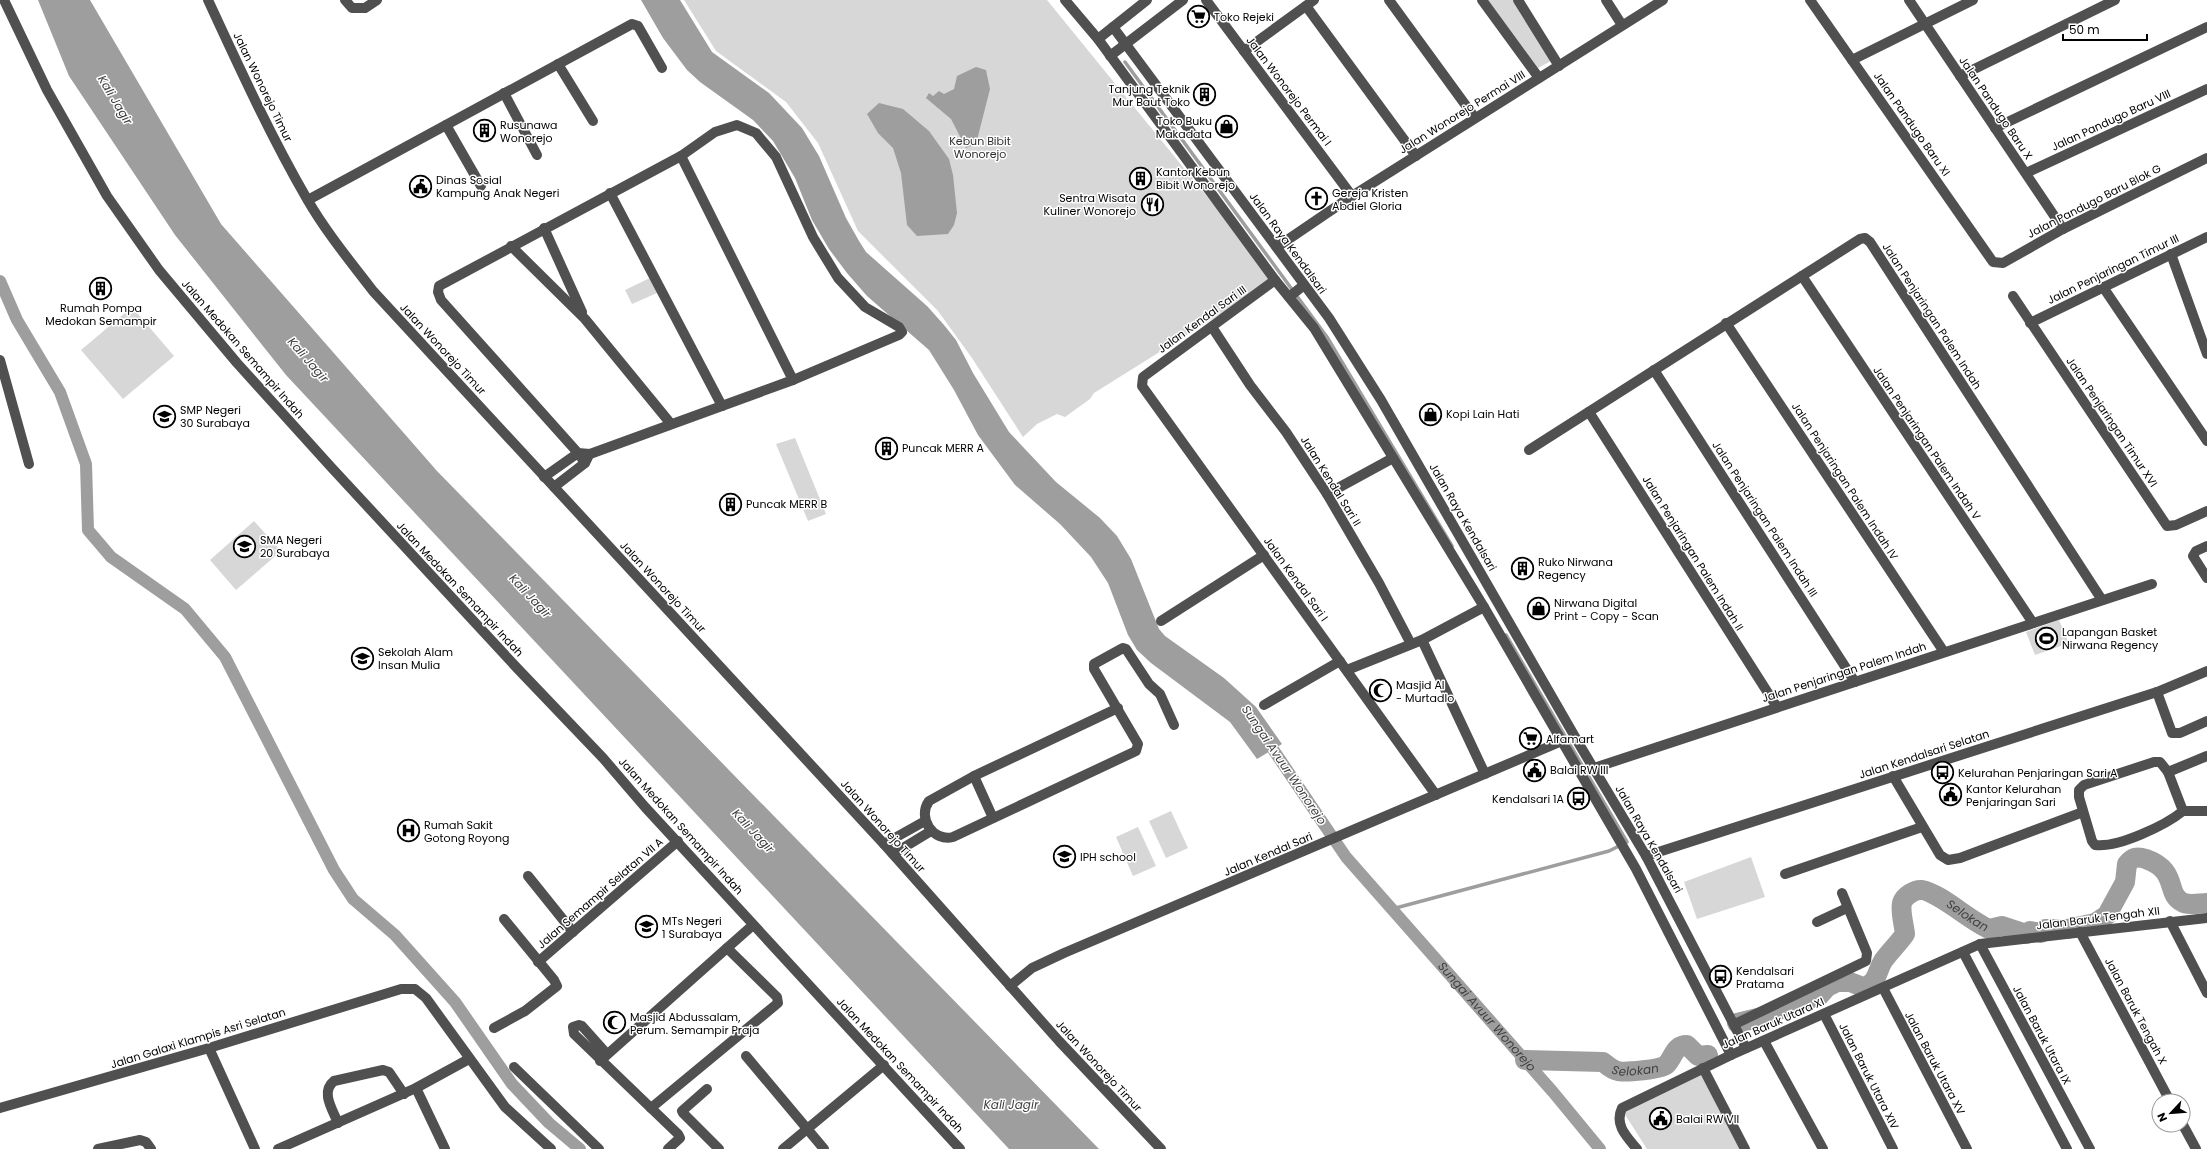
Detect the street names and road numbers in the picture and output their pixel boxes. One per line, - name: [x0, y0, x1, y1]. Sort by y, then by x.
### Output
- street label: Jalan Wonorejo Timur: [230, 30, 296, 144]
- street label: Jalan Wonorejo Permai I: [1243, 33, 1335, 149]
- street label: Jalan Pandugo Baru X: [1955, 53, 2037, 163]
- street label: Jalan Wonorejo Permai VIII: [1396, 66, 1528, 158]
- street label: Jalan Pandugo Baru XI: [1870, 69, 1954, 179]
- street label: Jalan Pandugo Baru VIII: [2049, 85, 2173, 155]
- street label: Jalan Pandugo Baru Blok G: [2024, 160, 2164, 242]
- street label: Jalan Raya Kendalsari: [1246, 189, 1331, 297]
- street label: Jalan Penjaringan Timur III: [2044, 230, 2182, 308]
- street label: Jalan Penjaringan Palem Indah: [1879, 240, 1985, 392]
- street label: Jalan Medokan Semampir Indah: [178, 276, 308, 422]
- street label: Jalan Kendal Sari III: [1154, 281, 1250, 357]
- street label: Jalan Wonorejo Timur: [396, 300, 490, 398]
- street label: Jalan Penjaringan Timur XVI: [2062, 354, 2162, 490]
- street label: Jalan Penjaringan Palem Indah V: [1869, 363, 1985, 523]
- street label: Jalan Penjaringan Palem Indah IV: [1788, 399, 1902, 563]
- street label: Jalan Kendal Sari II: [1297, 433, 1365, 529]
- street label: Jalan Penjaringan Palem Indah III: [1709, 438, 1821, 600]
- street label: Jalan Raya Kendalsari: [1426, 460, 1501, 574]
- street label: Jalan Penjaringan Palem Indah II: [1638, 472, 1748, 634]
- street label: Jalan Medokan Semampir Indah: [393, 518, 527, 660]
- street label: Jalan Kendal Sari I: [1260, 534, 1332, 624]
- street label: Jalan Wonorejo Timur: [616, 538, 710, 636]
- street label: Jalan Penjaringan Palem Indah: [1760, 638, 1928, 706]
- street label: Jalan Kendalsari Selatan: [1857, 725, 1991, 783]
- street label: Jalan Medokan Semampir Indah: [615, 754, 747, 898]
- street label: Jalan Wonorejo Timur: [837, 776, 929, 876]
- street label: Jalan Raya Kendalsari: [1612, 782, 1687, 896]
- street label: Jalan Kendal Sari: [1221, 828, 1315, 880]
- street label: Jalan Semampir Selatan VII A: [534, 833, 667, 952]
- street label: Jalan Baruk Tengah XII: [2035, 902, 2161, 934]
- street label: Jalan Baruk Tengah X: [2101, 955, 2171, 1067]
- street label: Jalan Baruk Utara IX: [2009, 983, 2075, 1088]
- street label: Jalan Baruk Utara XI: [1719, 993, 1827, 1053]
- street label: Jalan Medokan Semampir Indah: [833, 994, 967, 1136]
- street label: Jalan Galaxi Klampis Asri Selatan: [109, 1004, 287, 1072]
- street label: Jalan Baruk Utara XV: [1901, 1009, 1969, 1118]
- street label: Jalan Wonorejo Timur: [1052, 1017, 1146, 1115]
- street label: Jalan Baruk Utara XIV: [1835, 1020, 1903, 1133]

